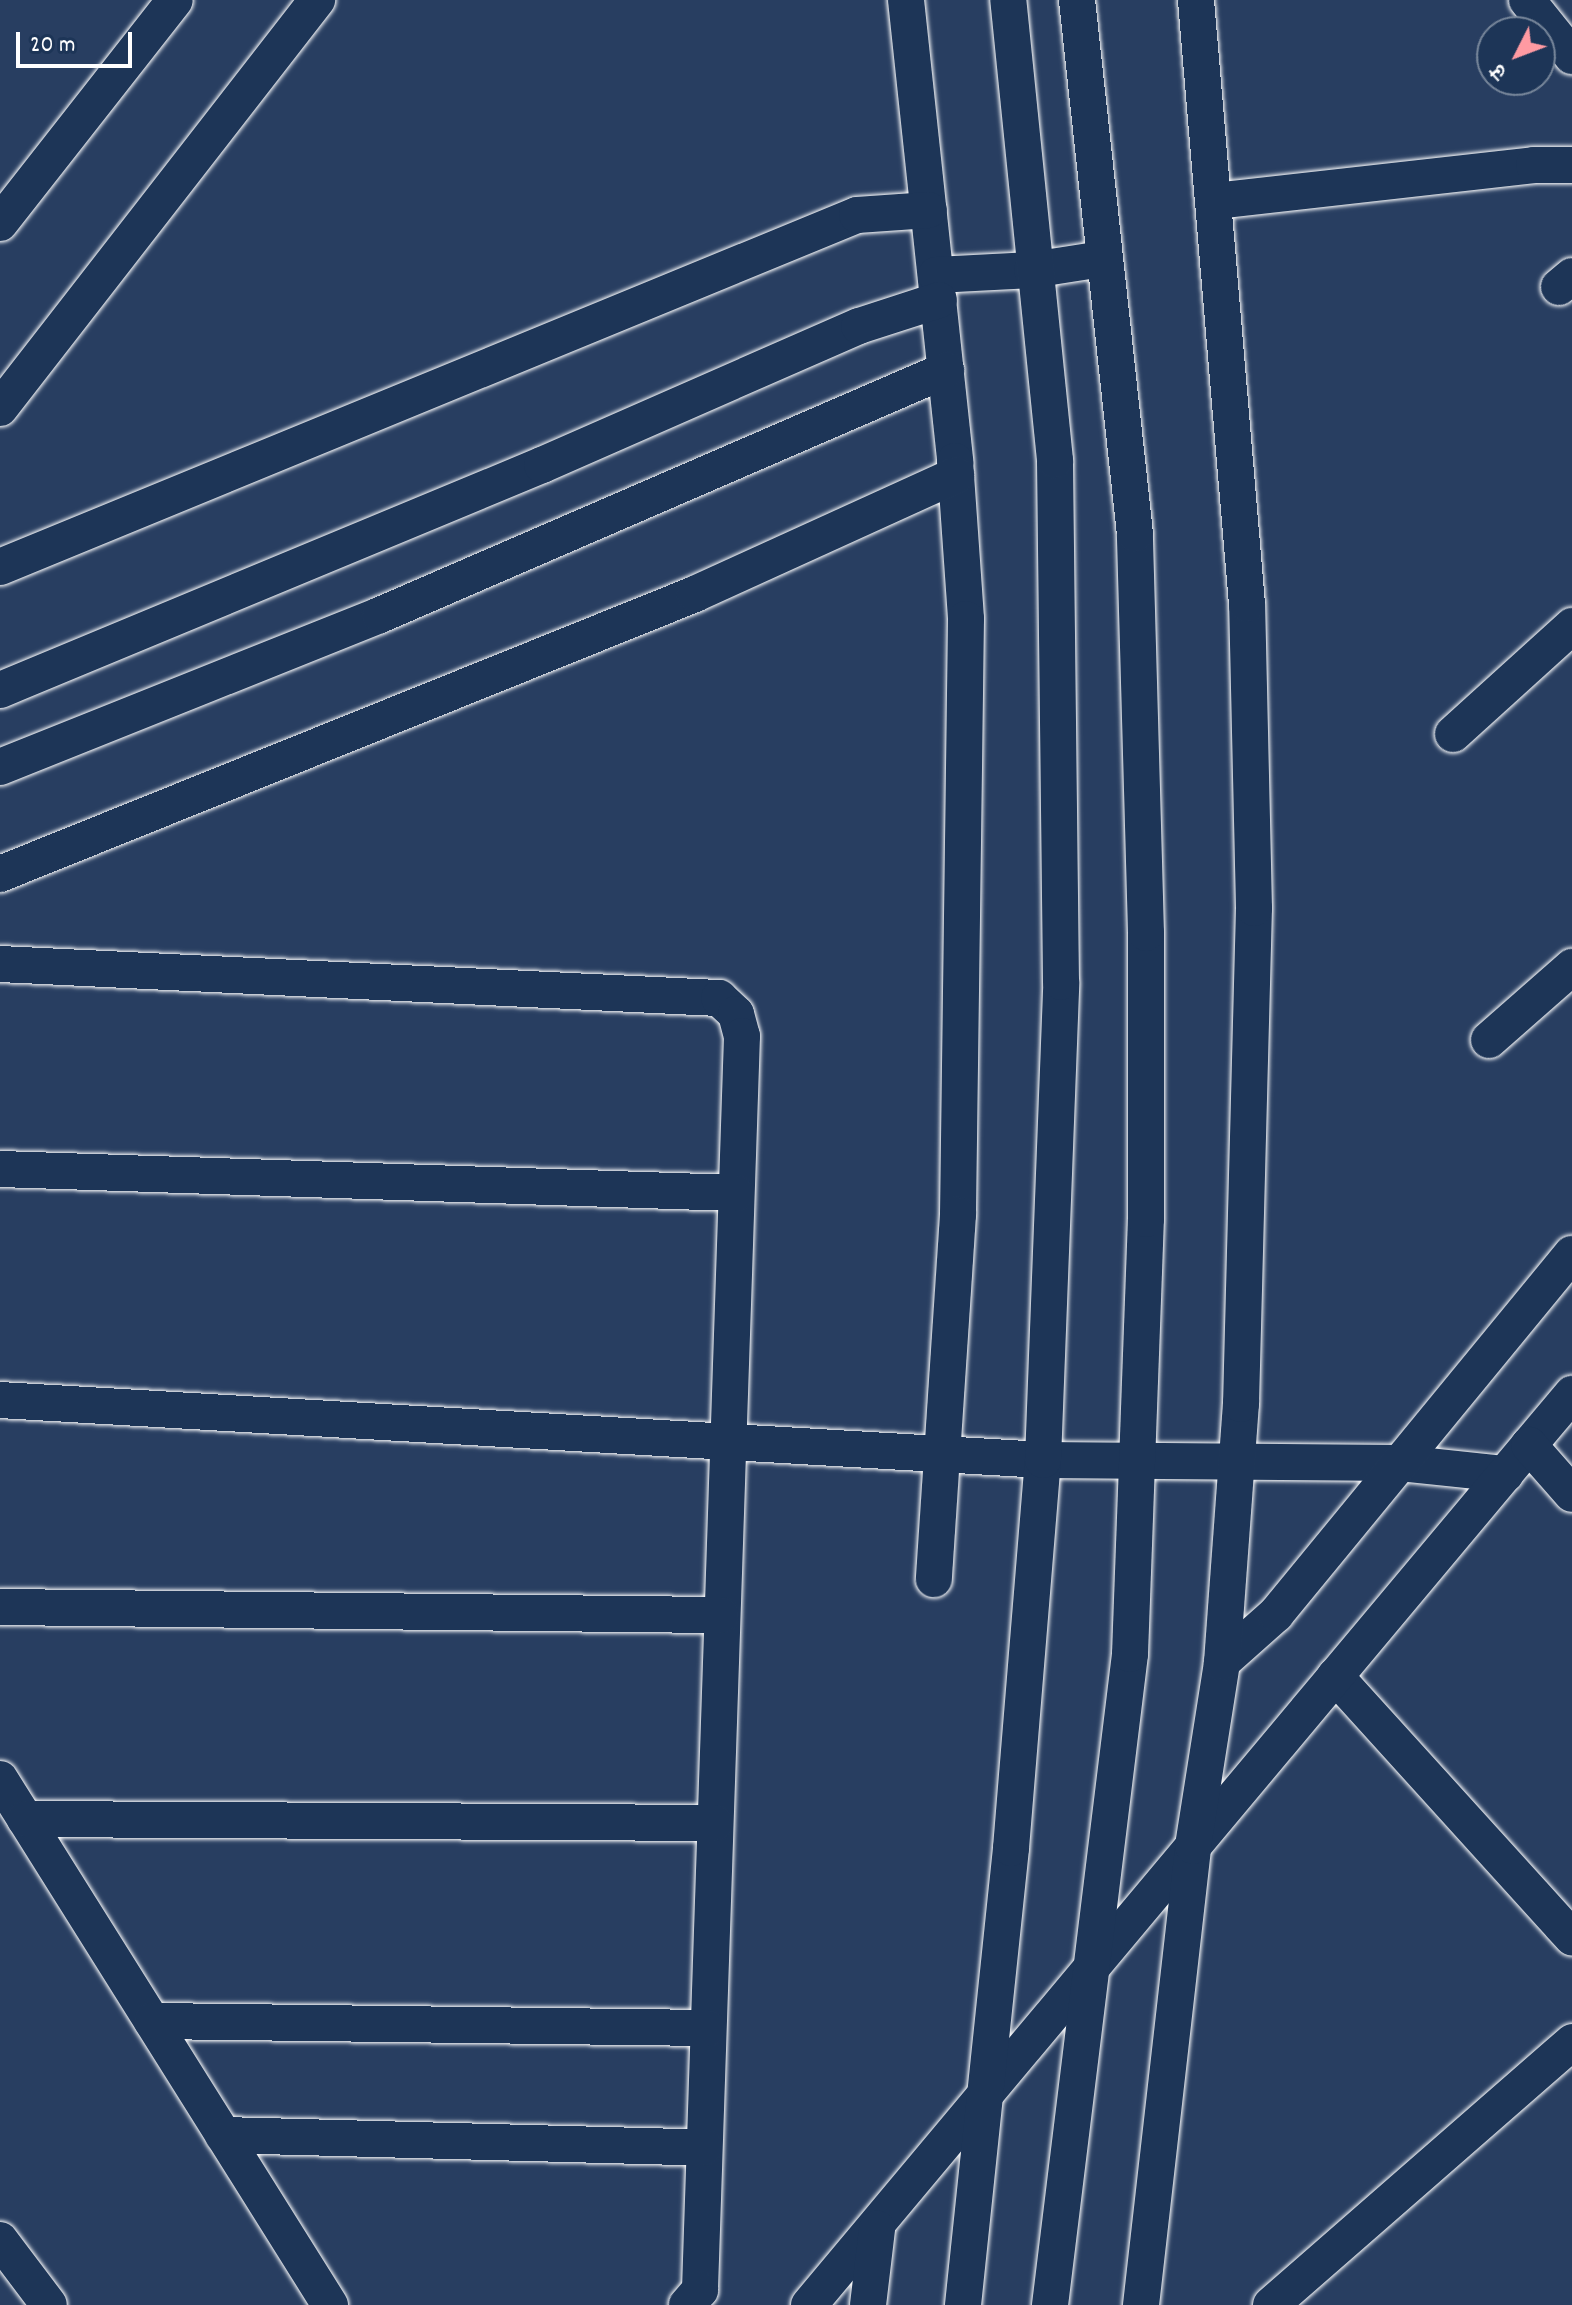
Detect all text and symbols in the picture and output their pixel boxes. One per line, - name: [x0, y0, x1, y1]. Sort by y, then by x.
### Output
- scale bar: [20, 16, 136, 66]
- north arrow: [1476, 16, 1556, 96]
- text: 20 m: [30, 29, 76, 63]
- text: उ: [1484, 56, 1515, 86]

